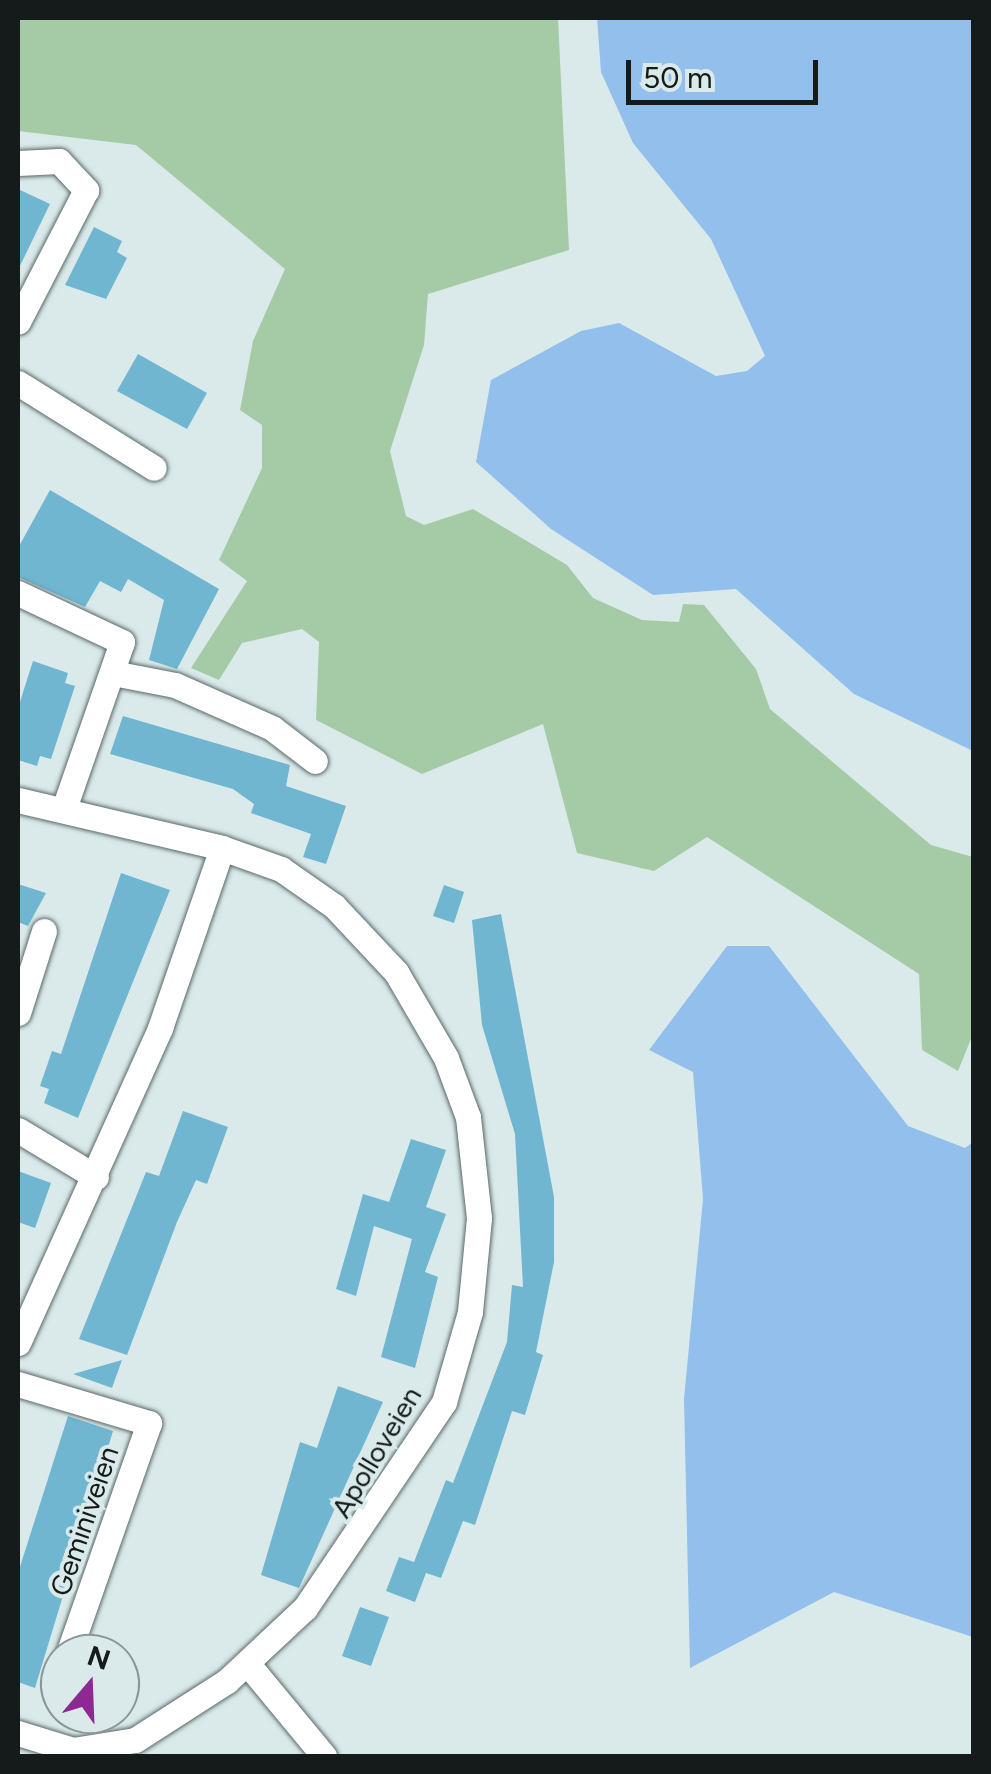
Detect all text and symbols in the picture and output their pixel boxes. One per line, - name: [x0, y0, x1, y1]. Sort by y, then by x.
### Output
- scale bar: [631, 40, 824, 102]
- text: 50 m: [643, 59, 712, 96]
- street label: Apolloveien: [324, 1380, 428, 1524]
- street label: Geminiveien: [43, 1442, 125, 1600]
- north arrow: [40, 1634, 140, 1734]
- text: N: [83, 1638, 115, 1677]

